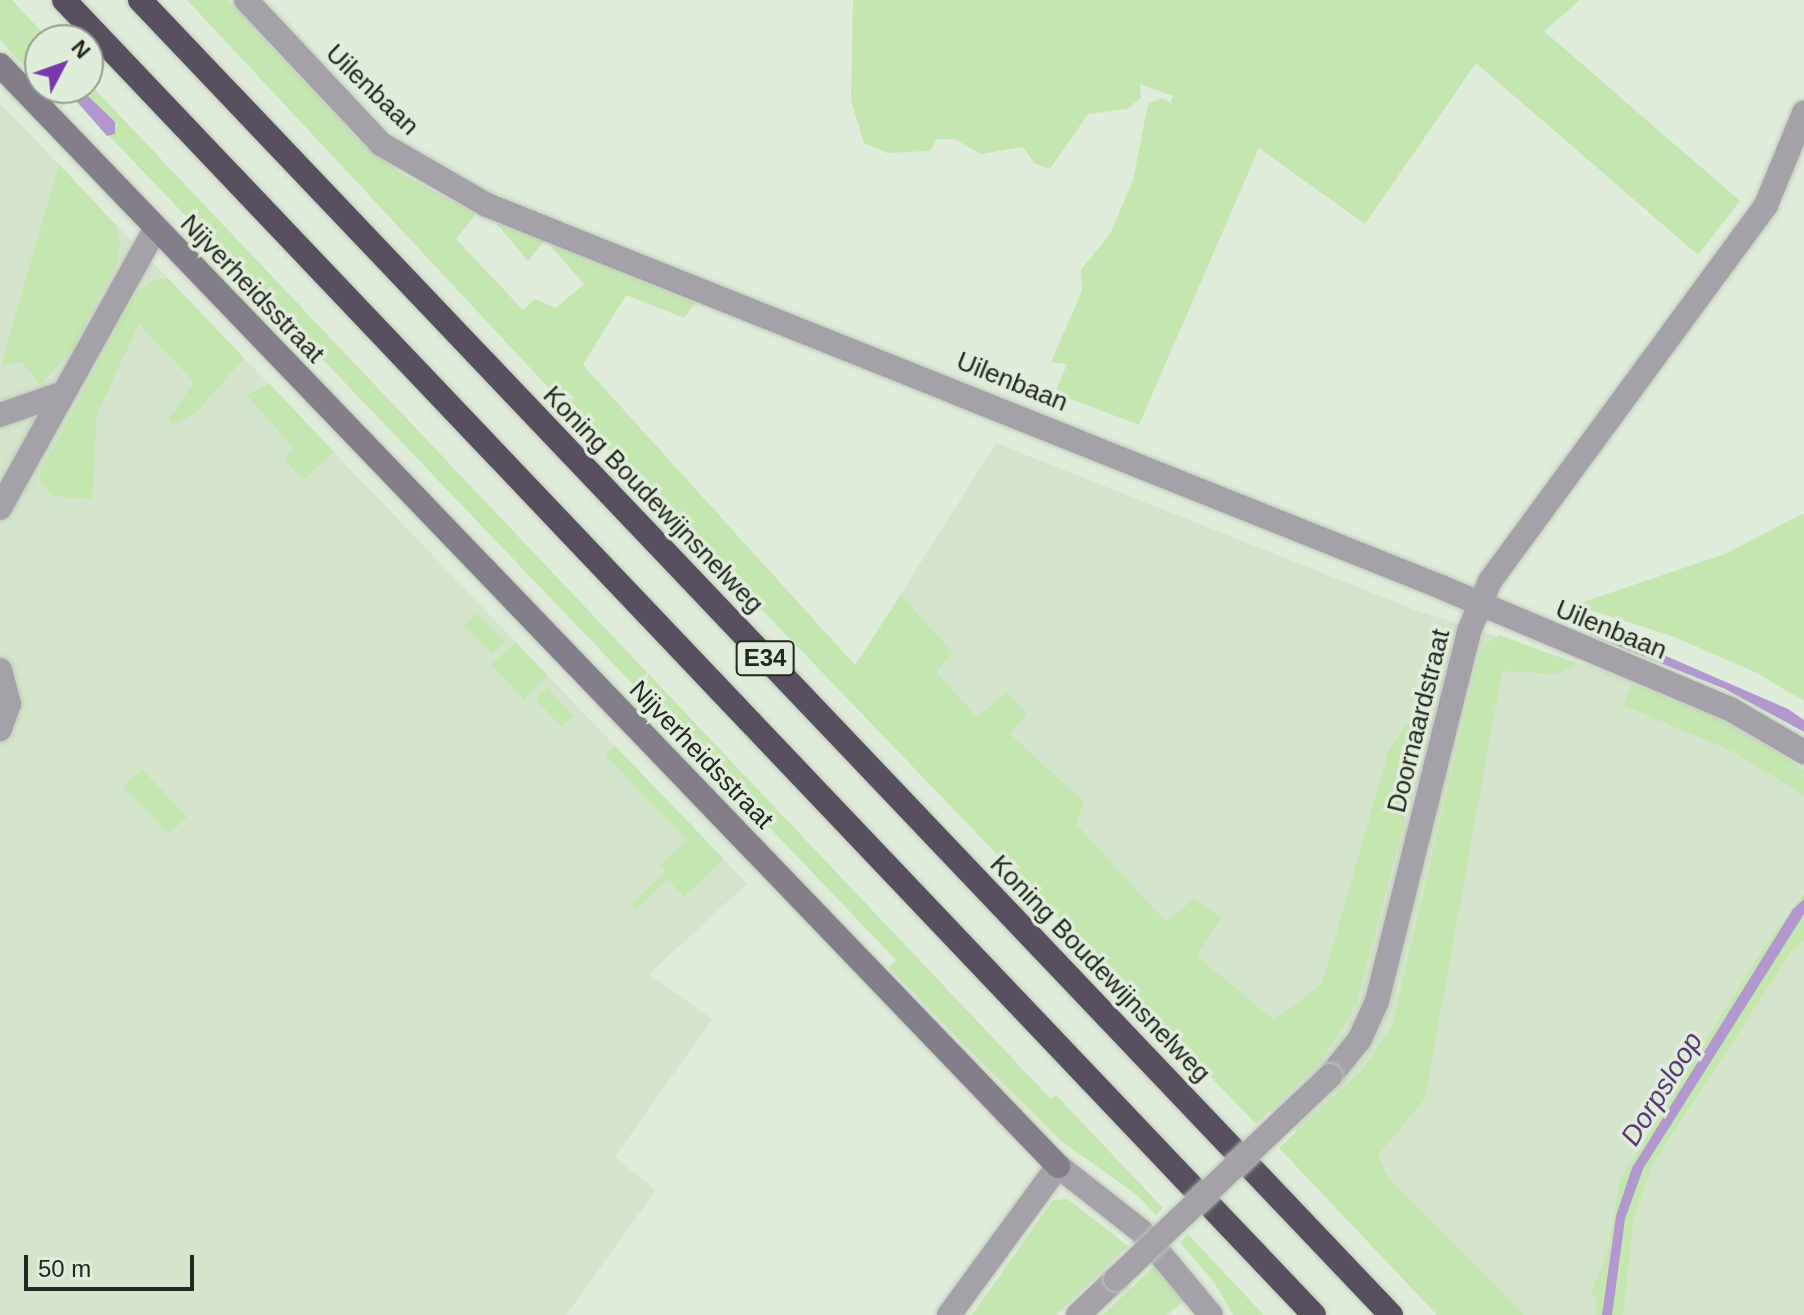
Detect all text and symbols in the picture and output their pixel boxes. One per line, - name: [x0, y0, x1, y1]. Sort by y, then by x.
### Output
- north arrow: [24, 24, 104, 104]
- text: N: [66, 35, 96, 63]
- street label: Uilenbaan: [319, 38, 425, 142]
- street label: Nijverheidsstraat: [174, 209, 330, 369]
- street label: Uilenbaan: [952, 346, 1072, 418]
- street label: Koning Boudewijnsnelweg: [536, 380, 770, 620]
- street label: Uilenbaan: [1551, 594, 1671, 666]
- street label: Doornaardstraat: [1381, 626, 1457, 816]
- road number: E34: [735, 638, 795, 678]
- street label: Nijverheidsstraat: [623, 675, 779, 835]
- street label: Koning Boudewijnsnelweg: [983, 849, 1217, 1089]
- water label: Dorpsloop: [1614, 1026, 1710, 1152]
- scale bar: [28, 1239, 198, 1289]
- text: 50 m: [38, 1255, 91, 1282]

